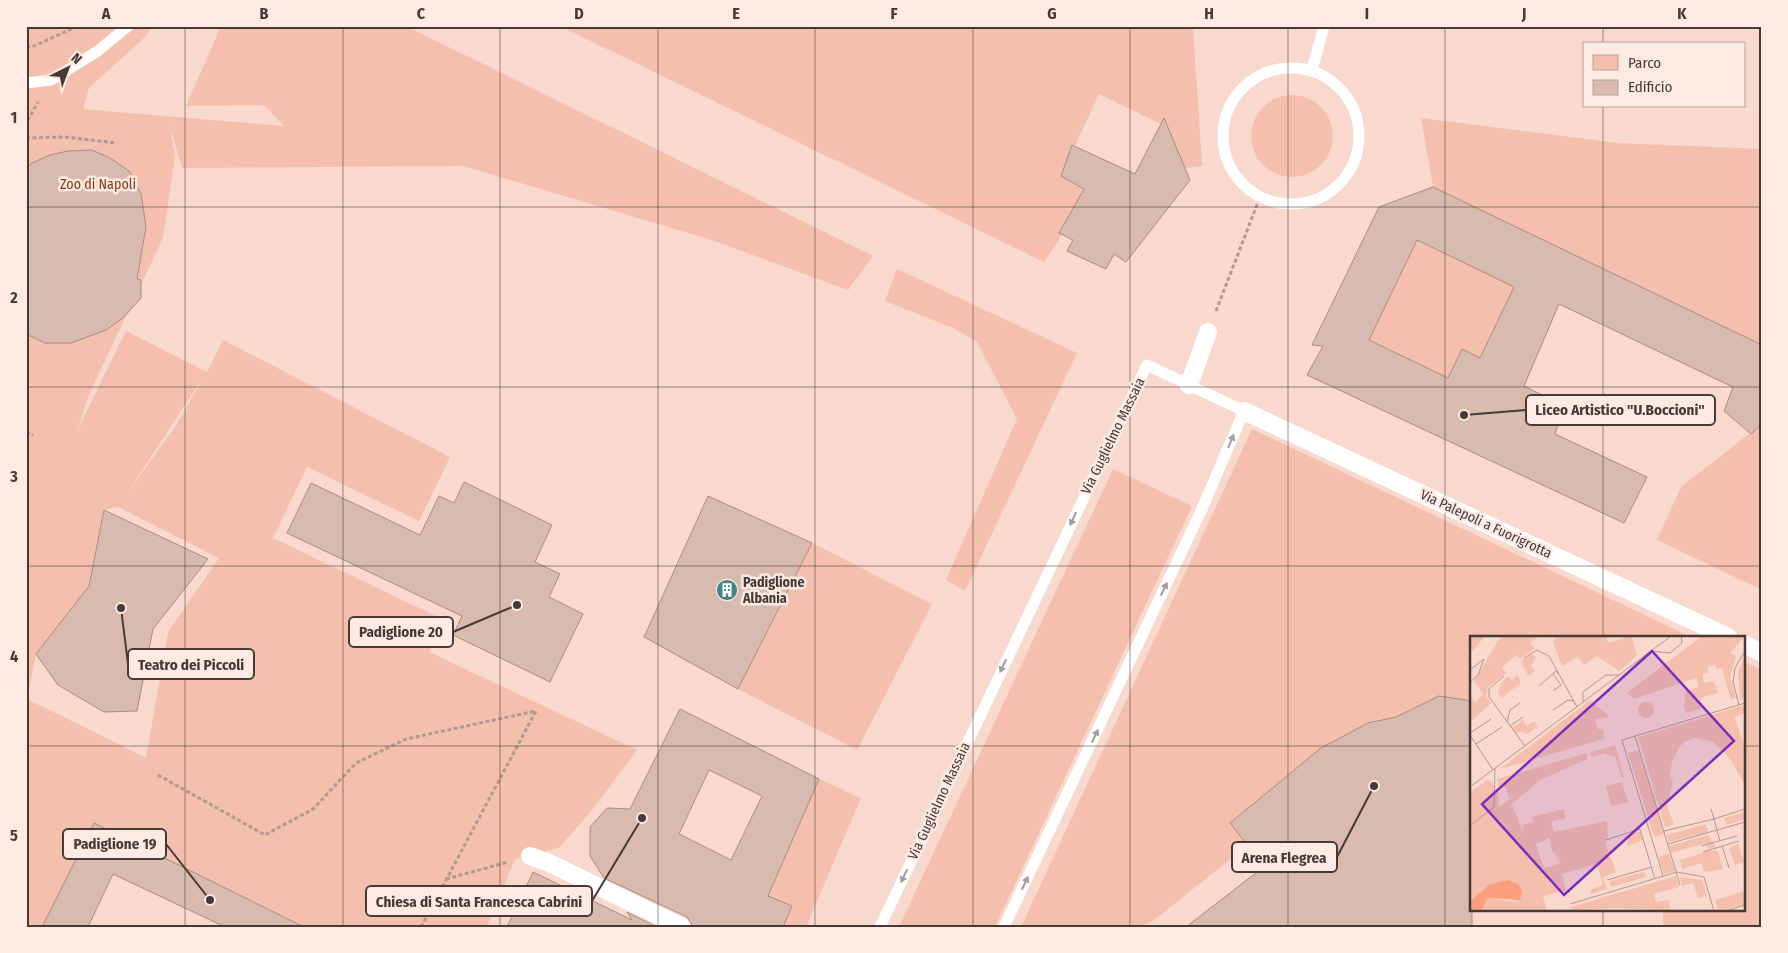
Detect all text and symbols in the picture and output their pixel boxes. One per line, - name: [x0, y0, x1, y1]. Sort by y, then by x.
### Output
- text: A: [101, 4, 111, 23]
- text: B: [260, 4, 269, 23]
- text: C: [417, 4, 426, 23]
- text: D: [574, 4, 584, 23]
- text: E: [732, 4, 740, 23]
- text: F: [890, 4, 898, 23]
- text: G: [1047, 4, 1057, 23]
- text: H: [1204, 4, 1214, 23]
- text: I: [1365, 4, 1369, 23]
- text: J: [1521, 4, 1526, 23]
- text: K: [1677, 4, 1687, 23]
- north arrow: [42, 42, 92, 92]
- legend: [1583, 42, 1746, 108]
- text: N: [68, 50, 85, 68]
- text: Parco: [1628, 54, 1661, 72]
- text: Edificio: [1628, 78, 1673, 96]
- text: 1: [11, 108, 17, 127]
- park label: Zoo di Napoli: [60, 176, 136, 193]
- text: 2: [9, 288, 18, 307]
- street label: Via Guglielmo Massaia: [1077, 375, 1149, 497]
- callout: Liceo Artistico "U.Boccioni": [1526, 395, 1715, 425]
- text: Liceo Artistico "U.Boccioni": [1535, 401, 1705, 419]
- one-way arrow: [1227, 433, 1235, 448]
- text: 3: [9, 467, 18, 486]
- street label: Via Palepoli a Fuorigrotta: [1418, 486, 1555, 562]
- one-way arrow: [1069, 512, 1077, 526]
- place label: Padiglione Albania: [742, 574, 805, 607]
- building icon: Padiglione Albania: [715, 578, 739, 602]
- one-way arrow: [1160, 582, 1168, 596]
- callout: Padiglione 20: [349, 617, 453, 647]
- text: Padiglione 20: [359, 623, 443, 641]
- inset map: [1470, 636, 1746, 910]
- text: 4: [10, 647, 18, 666]
- callout: Teatro dei Piccoli: [128, 649, 254, 679]
- text: Teatro dei Piccoli: [138, 656, 244, 674]
- one-way arrow: [999, 659, 1007, 673]
- one-way arrow: [1091, 729, 1099, 743]
- street label: Via Guglielmo Massaia: [904, 739, 974, 862]
- text: 5: [10, 826, 18, 845]
- callout: Padiglione 19: [63, 829, 166, 859]
- text: Padiglione 19: [73, 835, 157, 853]
- callout: Arena Flegrea: [1232, 842, 1337, 872]
- text: Arena Flegrea: [1241, 849, 1327, 867]
- one-way arrow: [899, 869, 907, 883]
- one-way arrow: [1021, 876, 1029, 890]
- callout: Chiesa di Santa Francesca Cabrini: [366, 886, 592, 916]
- text: Chiesa di Santa Francesca Cabrini: [376, 893, 582, 911]

